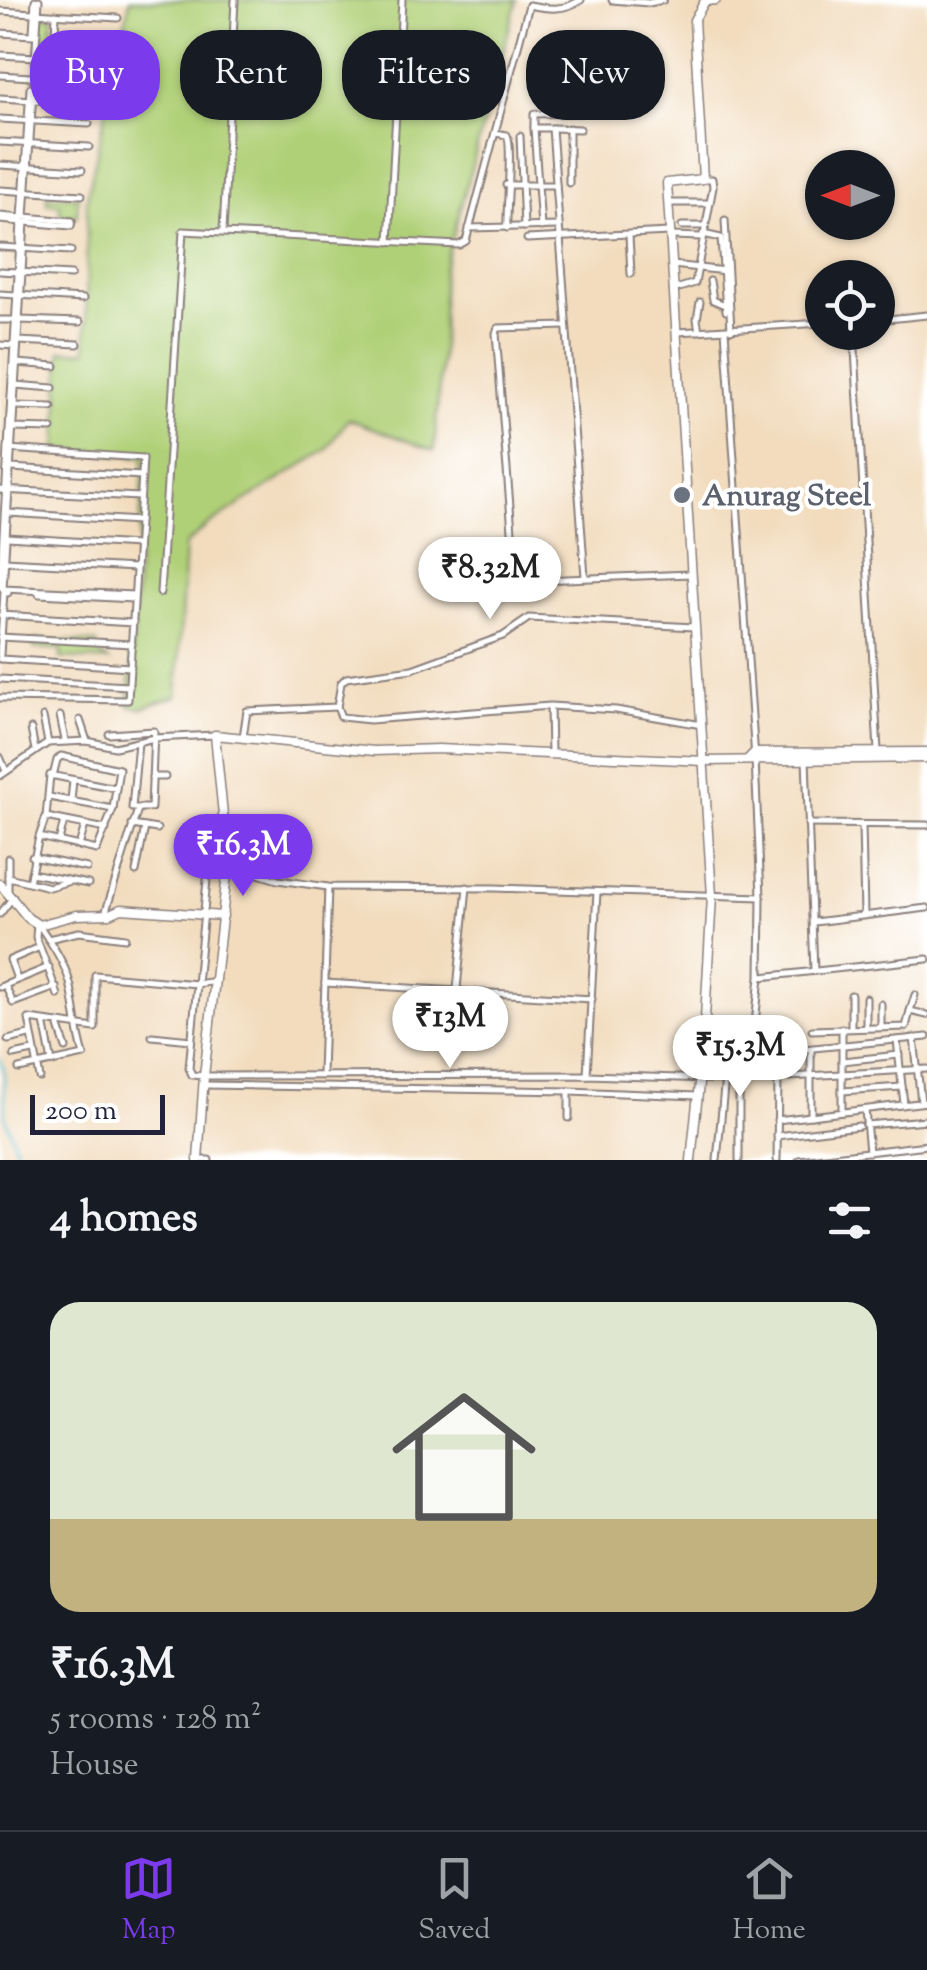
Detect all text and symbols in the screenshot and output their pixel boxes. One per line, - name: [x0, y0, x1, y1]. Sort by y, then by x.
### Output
- chip: Buy: [30, 30, 160, 120]
- chip: Rent: [180, 30, 322, 120]
- chip: Filters: [342, 30, 506, 120]
- chip: New: [526, 30, 665, 120]
- north arrow: [805, 150, 895, 240]
- map controls: [805, 150, 895, 350]
- button: locate: [805, 260, 895, 350]
- place label: Anurag Steel: [702, 476, 872, 519]
- marker: Anurag Steel: [671, 484, 693, 506]
- pin: ₹8.32M: [409, 537, 571, 622]
- text: ₹8.32M: [440, 546, 540, 592]
- pin: ₹16.3M: [162, 814, 324, 899]
- text: ₹16.3M: [196, 823, 290, 869]
- pin: ₹13M: [391, 986, 509, 1071]
- text: ₹13M: [414, 995, 486, 1041]
- pin: ₹15.3M: [659, 1015, 821, 1100]
- text: ₹15.3M: [695, 1024, 785, 1070]
- scale bar: [30, 1090, 165, 1134]
- text: 200 m: [45, 1092, 117, 1132]
- text: 4 homes: [50, 1190, 198, 1250]
- icon: filters: [822, 1193, 877, 1248]
- icon: home: [374, 1367, 554, 1547]
- text: ₹16.3M: [50, 1637, 175, 1697]
- text: 5 rooms · 128 m²: [50, 1697, 261, 1743]
- text: House: [50, 1743, 139, 1789]
- tab: Map: [121, 1851, 176, 1951]
- tab: Saved: [418, 1851, 490, 1951]
- tab: Home: [732, 1851, 806, 1951]

